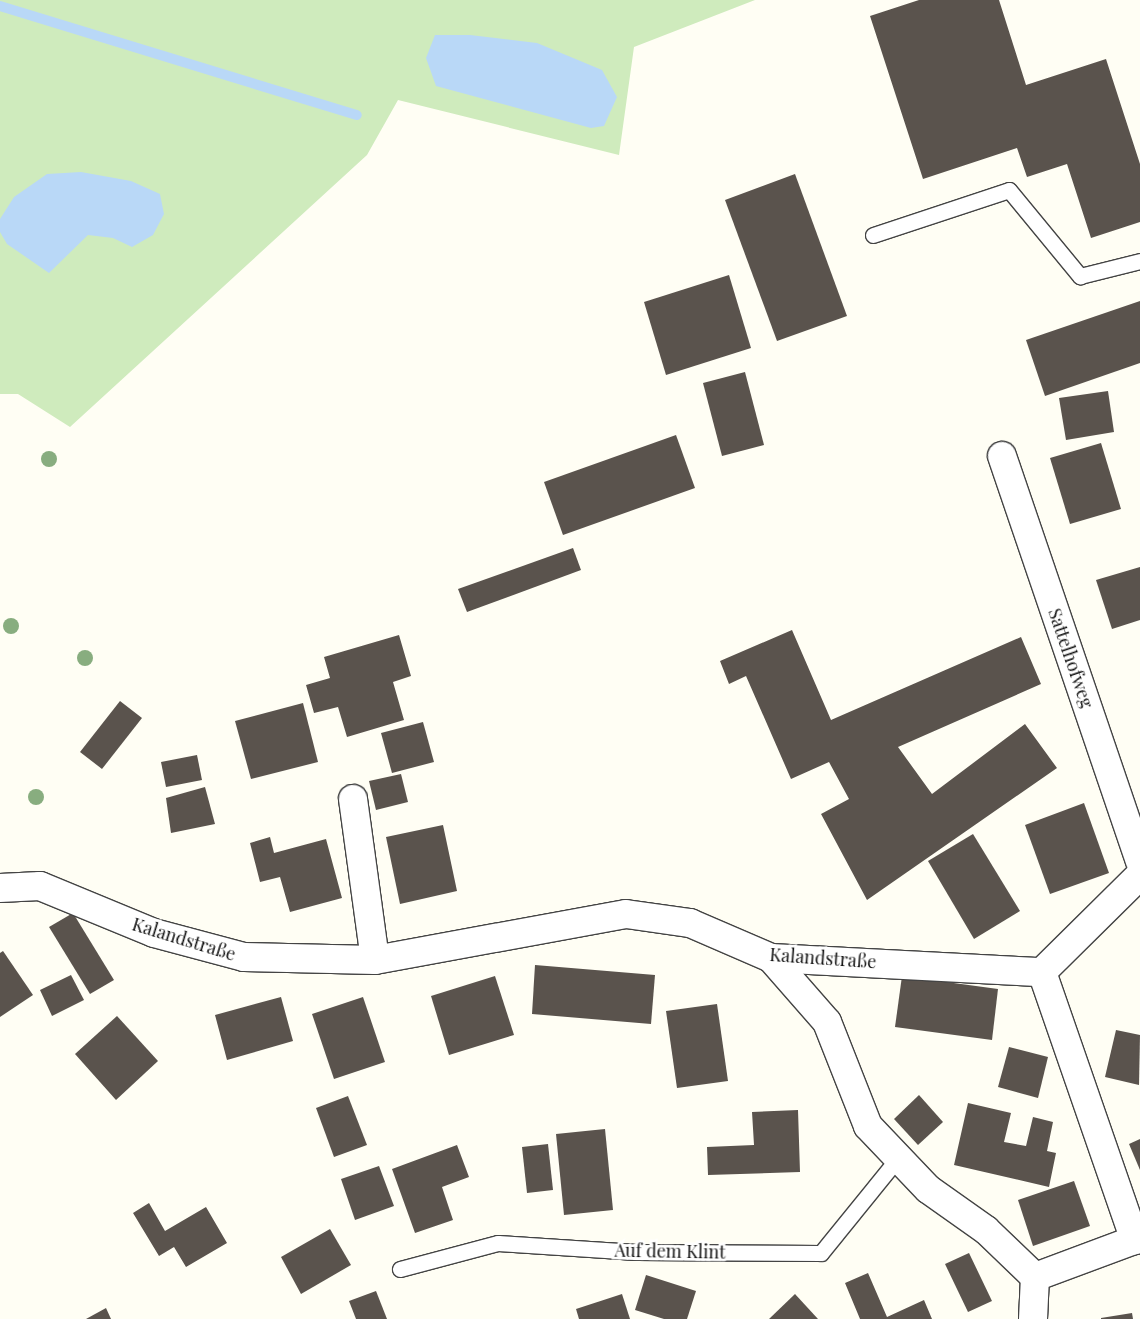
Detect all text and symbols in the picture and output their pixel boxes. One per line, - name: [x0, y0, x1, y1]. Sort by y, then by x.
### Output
- street label: Sattelhofweg: [1044, 605, 1098, 711]
- street label: Kalandstraße: [130, 913, 238, 965]
- street label: Kalandstraße: [769, 943, 877, 973]
- street label: Auf dem Klint: [614, 1239, 726, 1263]

